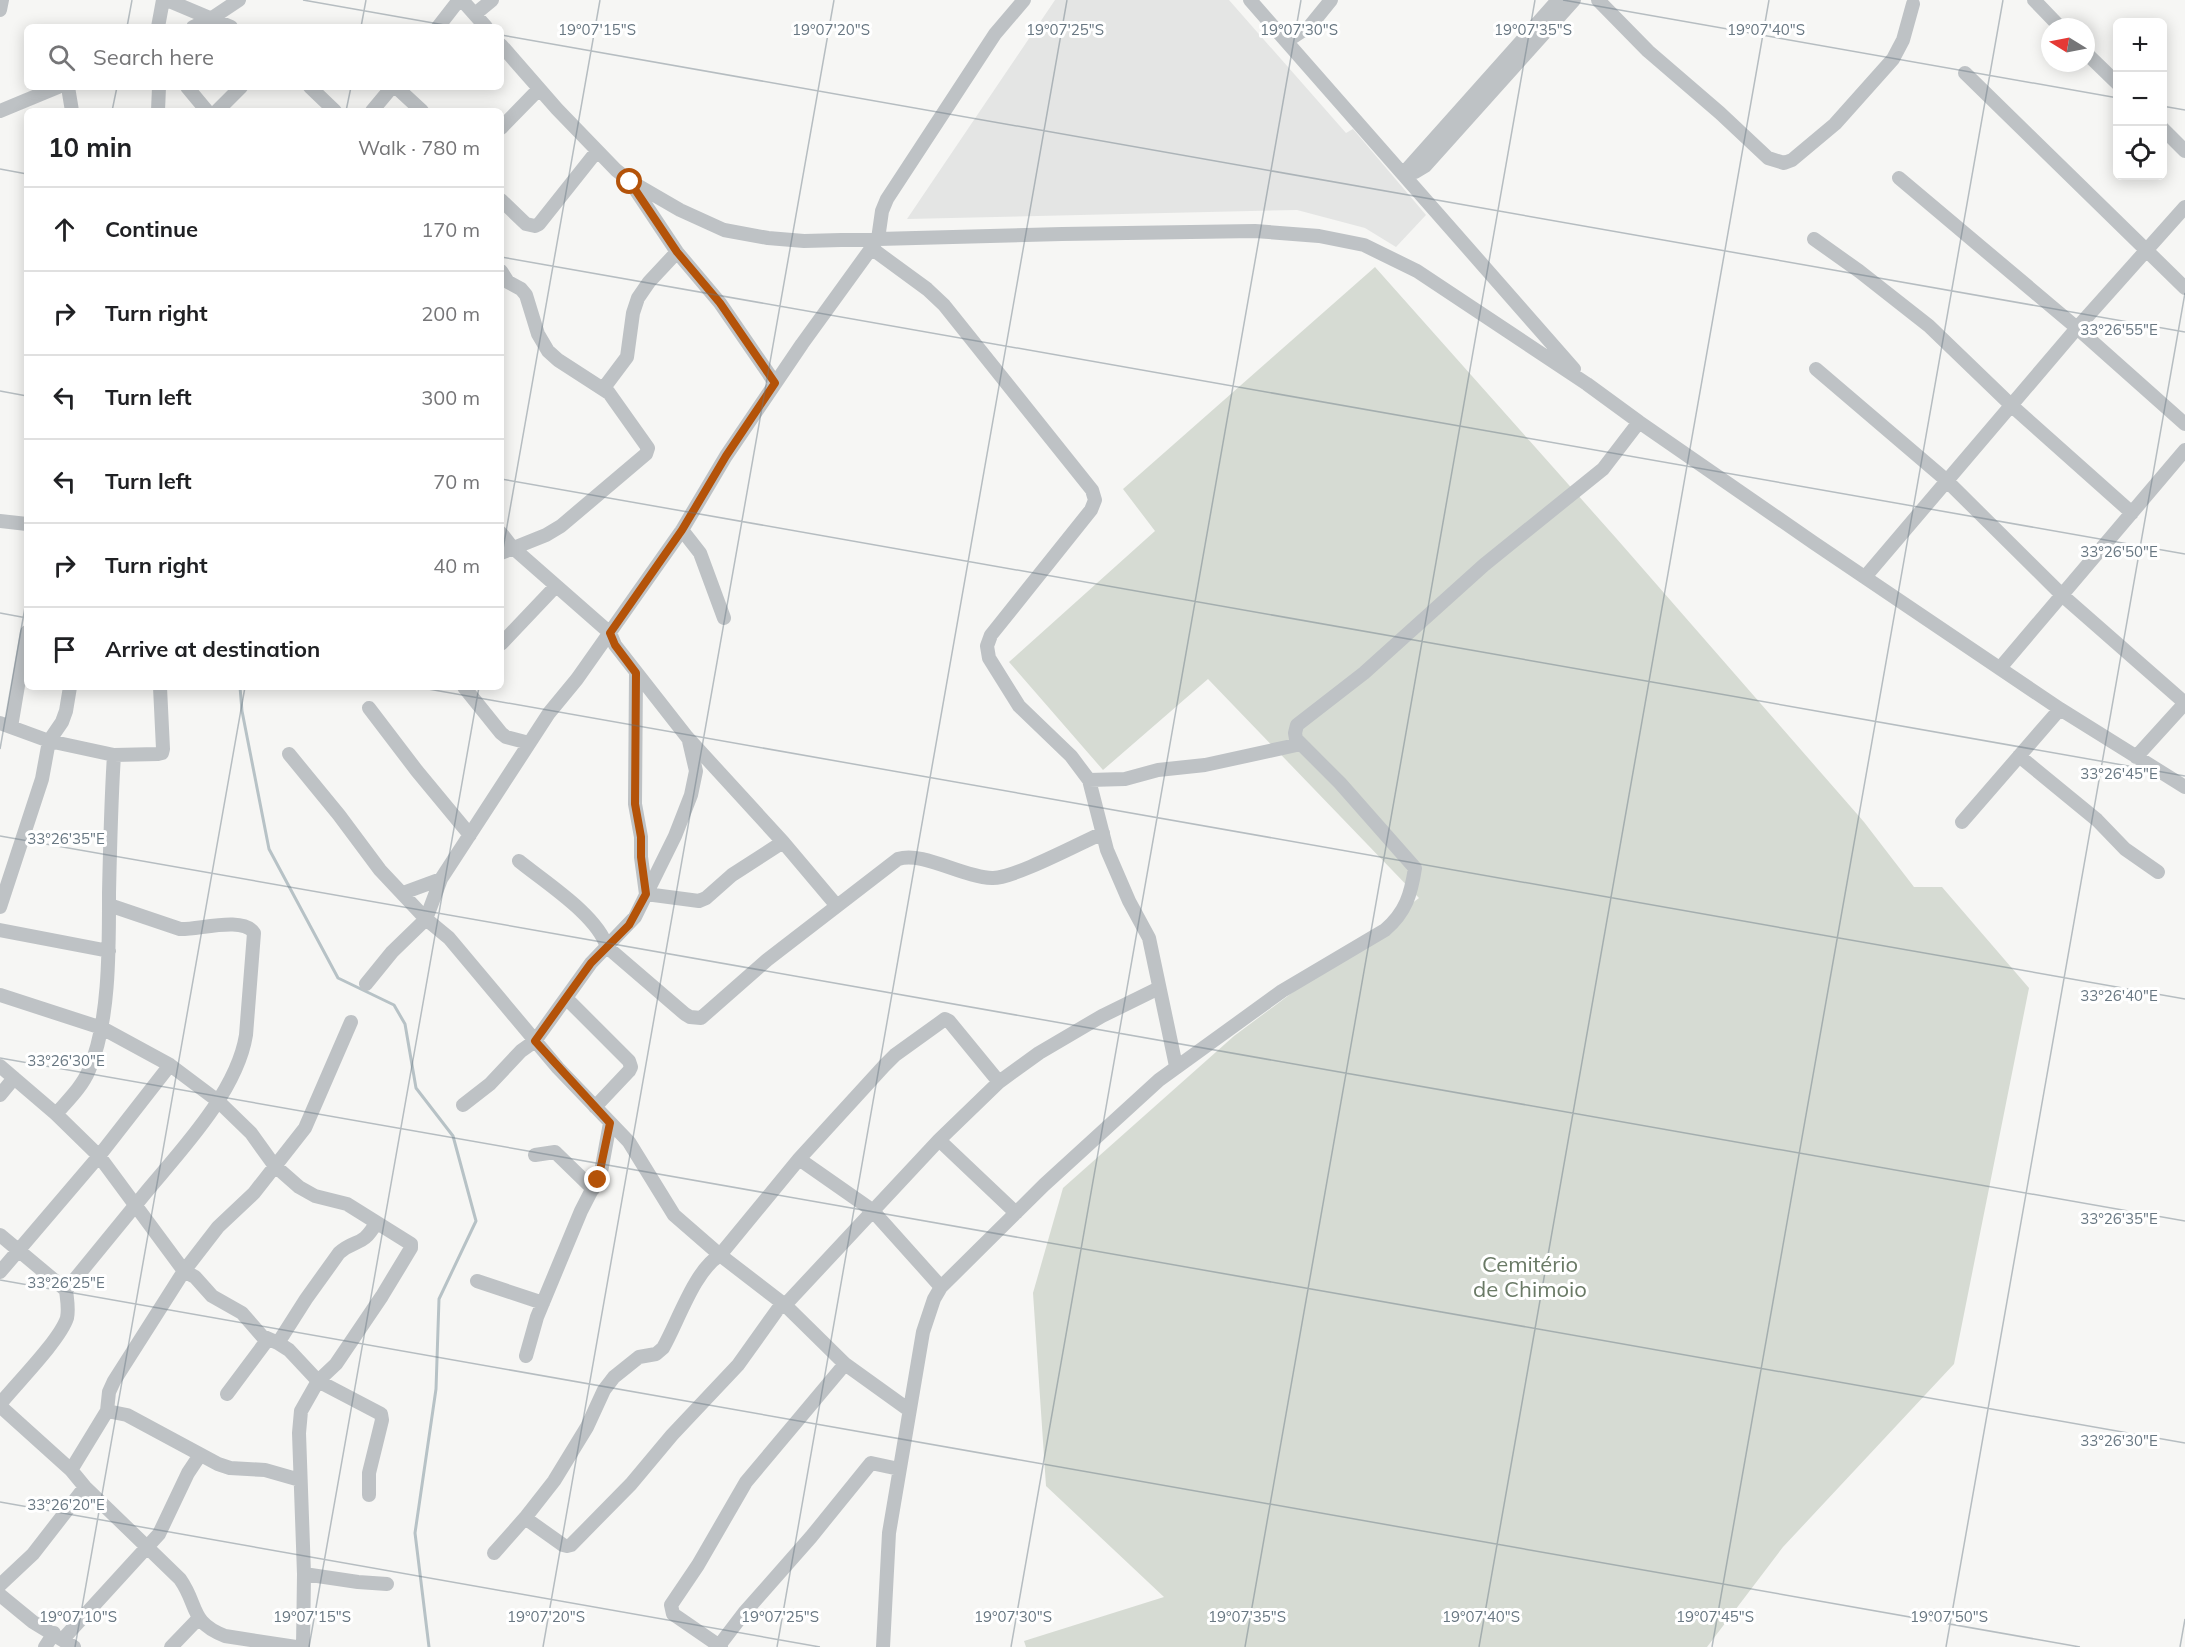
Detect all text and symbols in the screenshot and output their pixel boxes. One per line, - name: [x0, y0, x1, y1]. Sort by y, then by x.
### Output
- north arrow: [2041, 18, 2095, 72]
- map controls: [2113, 18, 2167, 180]
- button: +: [2113, 18, 2167, 72]
- text: 19°07'15"S: [558, 20, 636, 39]
- text: 19°07'20"S: [792, 20, 870, 39]
- text: 19°07'25"S: [1026, 20, 1104, 39]
- text: 19°07'30"S: [1260, 20, 1338, 39]
- text: 19°07'35"S: [1494, 20, 1572, 39]
- text: 19°07'40"S: [1727, 20, 1805, 39]
- search box: [24, 24, 504, 90]
- icon: search: [45, 41, 78, 74]
- text: Search here: [93, 43, 214, 71]
- button: −: [2113, 72, 2167, 126]
- button: locate: [2113, 126, 2167, 180]
- text: 10 min: [48, 131, 132, 164]
- text: Walk · 780 m: [358, 135, 480, 160]
- route start: [616, 168, 642, 194]
- icon: ahead: [48, 213, 81, 246]
- text: Continue: [105, 215, 198, 243]
- text: 170 m: [421, 217, 480, 242]
- icon: right: [48, 297, 81, 330]
- text: Turn right: [105, 299, 208, 327]
- text: 200 m: [421, 301, 480, 326]
- text: 33°26'55"E: [2080, 320, 2158, 339]
- icon: left: [48, 381, 81, 414]
- text: Turn left: [105, 383, 192, 411]
- text: 300 m: [421, 385, 480, 410]
- icon: left: [48, 465, 81, 498]
- text: Turn left: [105, 467, 192, 495]
- text: 70 m: [433, 469, 480, 494]
- text: 33°26'50"E: [2080, 542, 2158, 561]
- icon: right: [48, 549, 81, 582]
- text: Turn right: [105, 551, 208, 579]
- text: 40 m: [433, 553, 480, 578]
- icon: arrive: [48, 633, 81, 666]
- text: Arrive at destination: [105, 635, 320, 663]
- text: 33°26'45"E: [2080, 764, 2158, 783]
- text: 33°26'35"E: [27, 829, 105, 848]
- text: 33°26'40"E: [2080, 986, 2158, 1005]
- text: 33°26'30"E: [27, 1051, 105, 1070]
- route end: [584, 1166, 610, 1192]
- text: 33°26'35"E: [2080, 1209, 2158, 1228]
- park label: Cemitério de Chimoio: [1473, 1250, 1587, 1303]
- text: 33°26'25"E: [27, 1273, 105, 1292]
- text: 33°26'30"E: [2080, 1431, 2158, 1450]
- text: 33°26'20"E: [27, 1495, 105, 1514]
- text: 19°07'10"S: [39, 1607, 117, 1626]
- text: 19°07'15"S: [273, 1607, 351, 1626]
- text: 19°07'20"S: [507, 1607, 585, 1626]
- text: 19°07'25"S: [741, 1607, 819, 1626]
- text: 19°07'30"S: [974, 1607, 1052, 1626]
- text: 19°07'35"S: [1208, 1607, 1286, 1626]
- text: 19°07'40"S: [1442, 1607, 1520, 1626]
- text: 19°07'45"S: [1676, 1607, 1754, 1626]
- text: 19°07'50"S: [1910, 1607, 1988, 1626]

